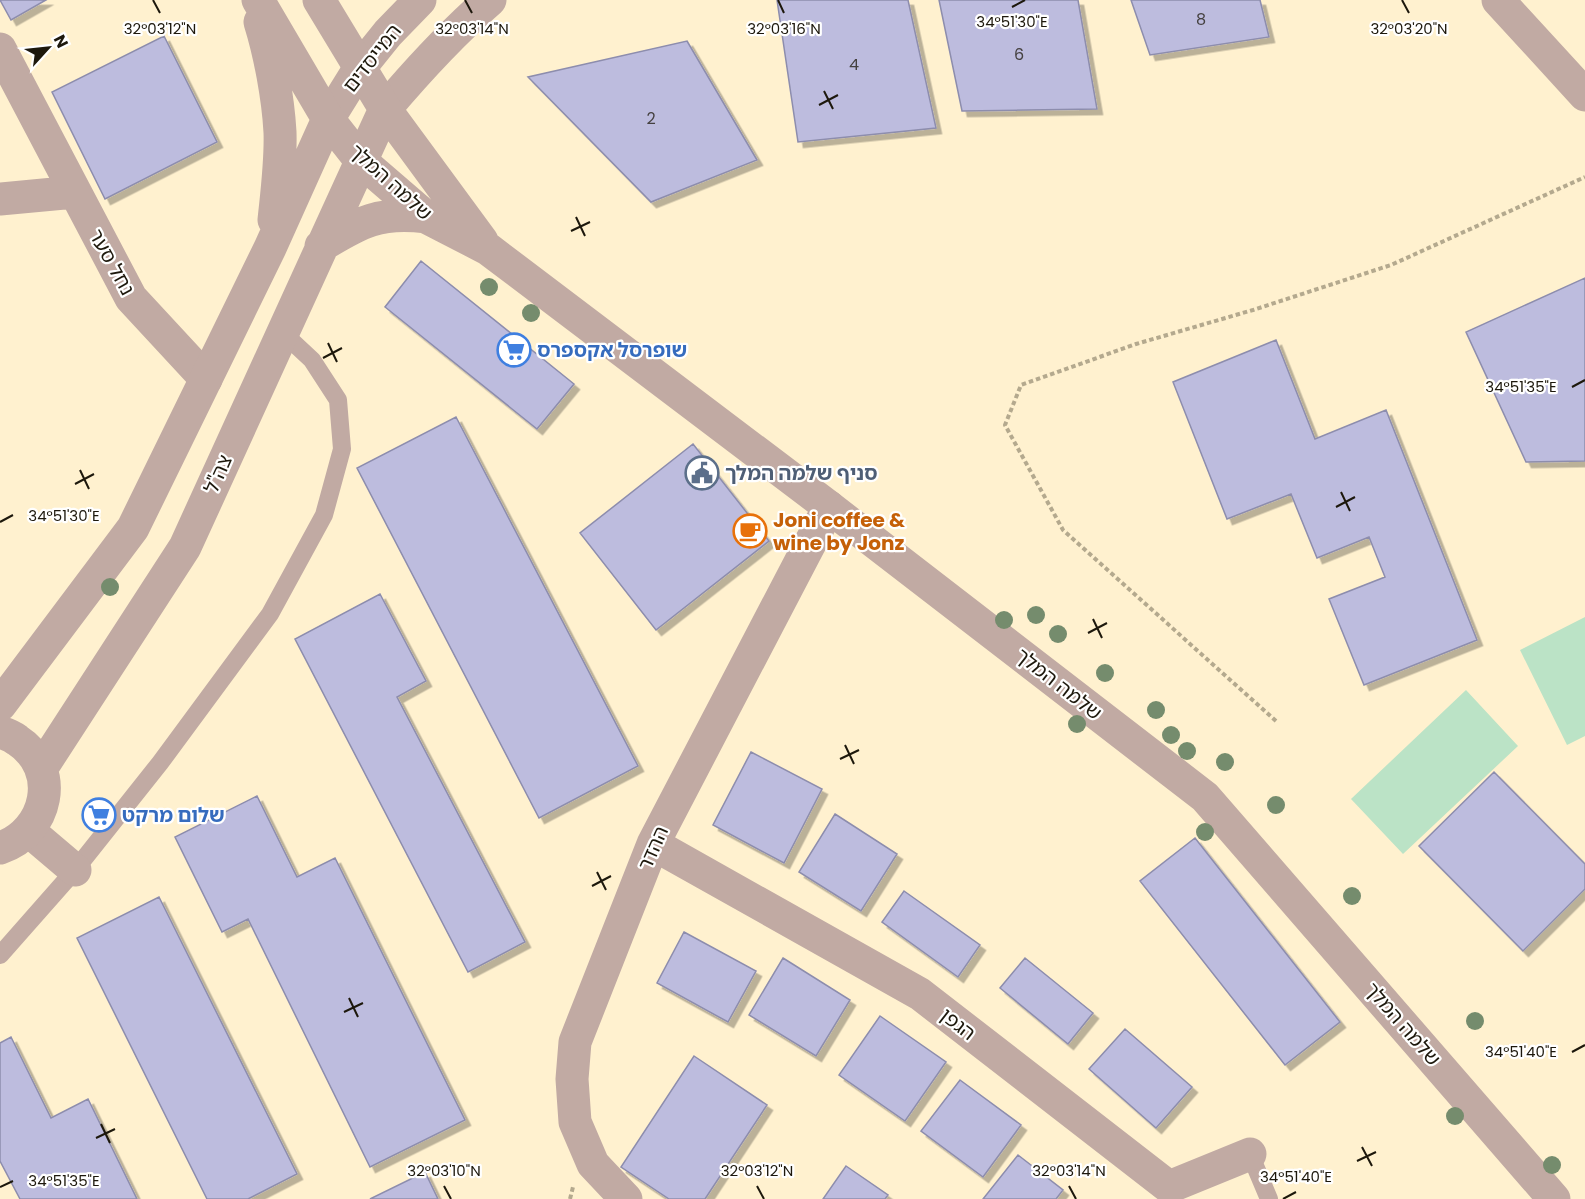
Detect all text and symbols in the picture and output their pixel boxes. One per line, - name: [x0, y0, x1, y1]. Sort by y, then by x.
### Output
- house number: 8: [1196, 8, 1206, 31]
- text: 34°51'30"E: [976, 11, 1048, 32]
- north arrow: [18, 18, 78, 78]
- text: 32°03'12"N: [124, 18, 196, 39]
- street label: המייסדים: [336, 18, 408, 98]
- text: 32°03'14"N: [435, 18, 509, 39]
- text: 32°03'16"N: [747, 18, 821, 39]
- text: 32°03'20"N: [1370, 18, 1448, 39]
- text: N: [48, 31, 74, 52]
- house number: 6: [1014, 43, 1024, 66]
- house number: 4: [849, 53, 859, 76]
- house number: 2: [646, 107, 656, 130]
- street label: שלמה המלך: [344, 137, 438, 227]
- street label: נחל סער: [82, 224, 142, 300]
- supermarket icon: שופרסל אקספרס: [496, 332, 532, 368]
- place label: שופרסל אקספרס: [537, 336, 687, 364]
- text: 34°51'35"E: [1485, 376, 1557, 397]
- street label: צה"ל: [197, 450, 239, 498]
- public building icon: סניף שלמה המלך: [684, 455, 720, 491]
- place label: סניף שלמה המלך: [725, 459, 878, 487]
- text: 34°51'30"E: [28, 505, 100, 526]
- place label: Joni coffee & wine by Jonz: [773, 506, 905, 557]
- cafe icon: Joni coffee & wine by Jonz: [732, 513, 768, 549]
- street label: שלמה המלך: [1010, 641, 1108, 727]
- supermarket icon: שלום מרקט: [81, 797, 117, 833]
- place label: שלום מרקט: [122, 801, 225, 829]
- street label: ההדר: [631, 821, 675, 875]
- street label: שלמה המלך: [1359, 976, 1447, 1072]
- street label: הגפן: [934, 1001, 982, 1047]
- text: 34°51'40"E: [1485, 1041, 1557, 1062]
- text: 32°03'10"N: [407, 1160, 481, 1181]
- text: 32°03'12"N: [721, 1160, 793, 1181]
- text: 32°03'14"N: [1032, 1160, 1106, 1181]
- text: 34°51'40"E: [1260, 1166, 1332, 1187]
- text: 34°51'35"E: [28, 1170, 100, 1191]

